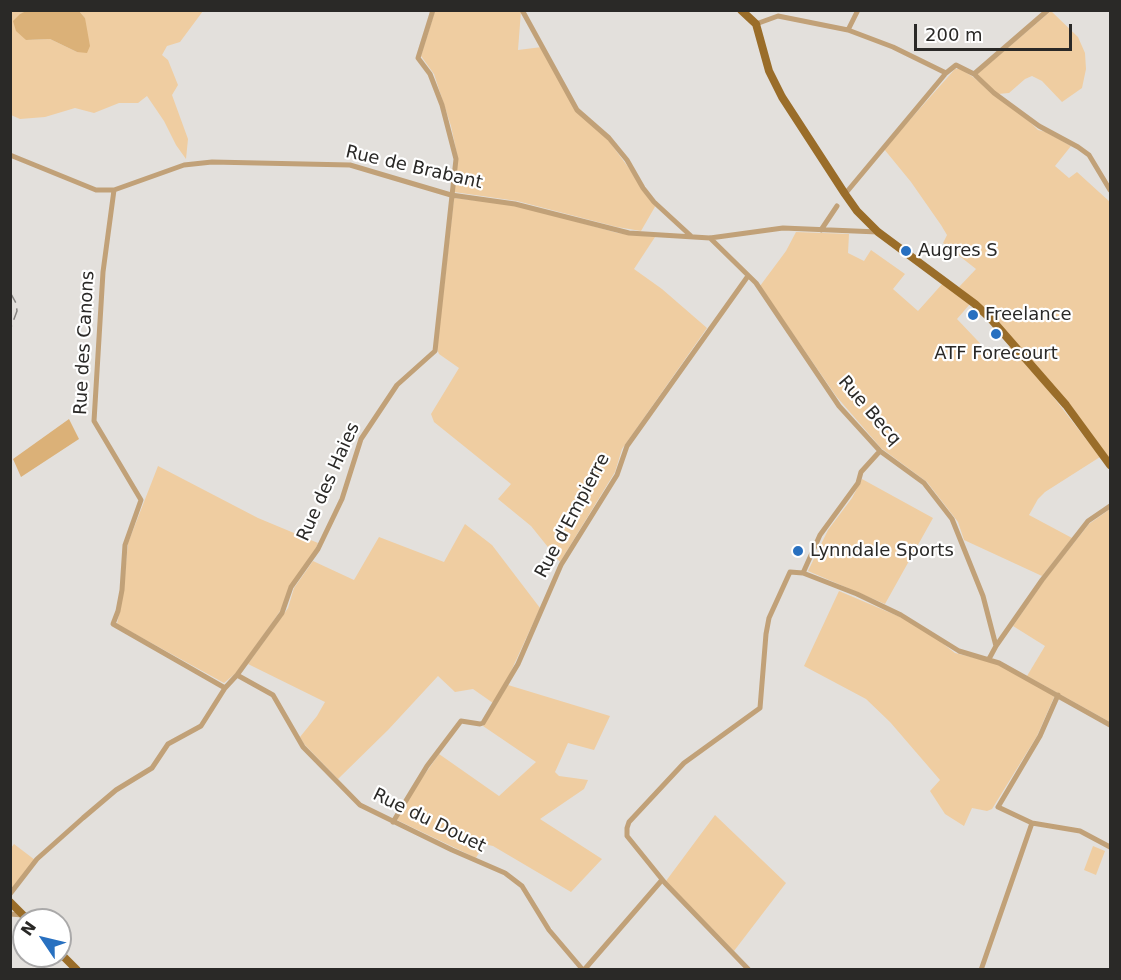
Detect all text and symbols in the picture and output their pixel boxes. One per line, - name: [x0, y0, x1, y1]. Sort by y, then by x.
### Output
- scale bar: [917, 12, 1074, 50]
- text: 200 m: [925, 24, 983, 45]
- street label: Rue de Brabant: [343, 142, 485, 194]
- place label: Augres S: [918, 240, 998, 262]
- marker: Augres S: [899, 244, 913, 258]
- street label: Rue des Canons: [70, 270, 100, 416]
- place label: Freelance: [985, 304, 1072, 326]
- marker: Freelance: [966, 308, 980, 322]
- marker: ATF Forecourt: [989, 327, 1003, 341]
- place label: ATF Forecourt: [934, 343, 1058, 365]
- street label: Rue Becq: [833, 372, 905, 450]
- street label: Rue des Haies: [293, 419, 365, 545]
- street label: Rue d'Empierre: [531, 450, 615, 582]
- place label: Lynndale Sports: [810, 540, 954, 562]
- marker: Lynndale Sports: [791, 544, 805, 558]
- street label: Rue du Douet: [369, 784, 489, 858]
- north arrow: [12, 908, 72, 968]
- text: N: [17, 918, 40, 939]

